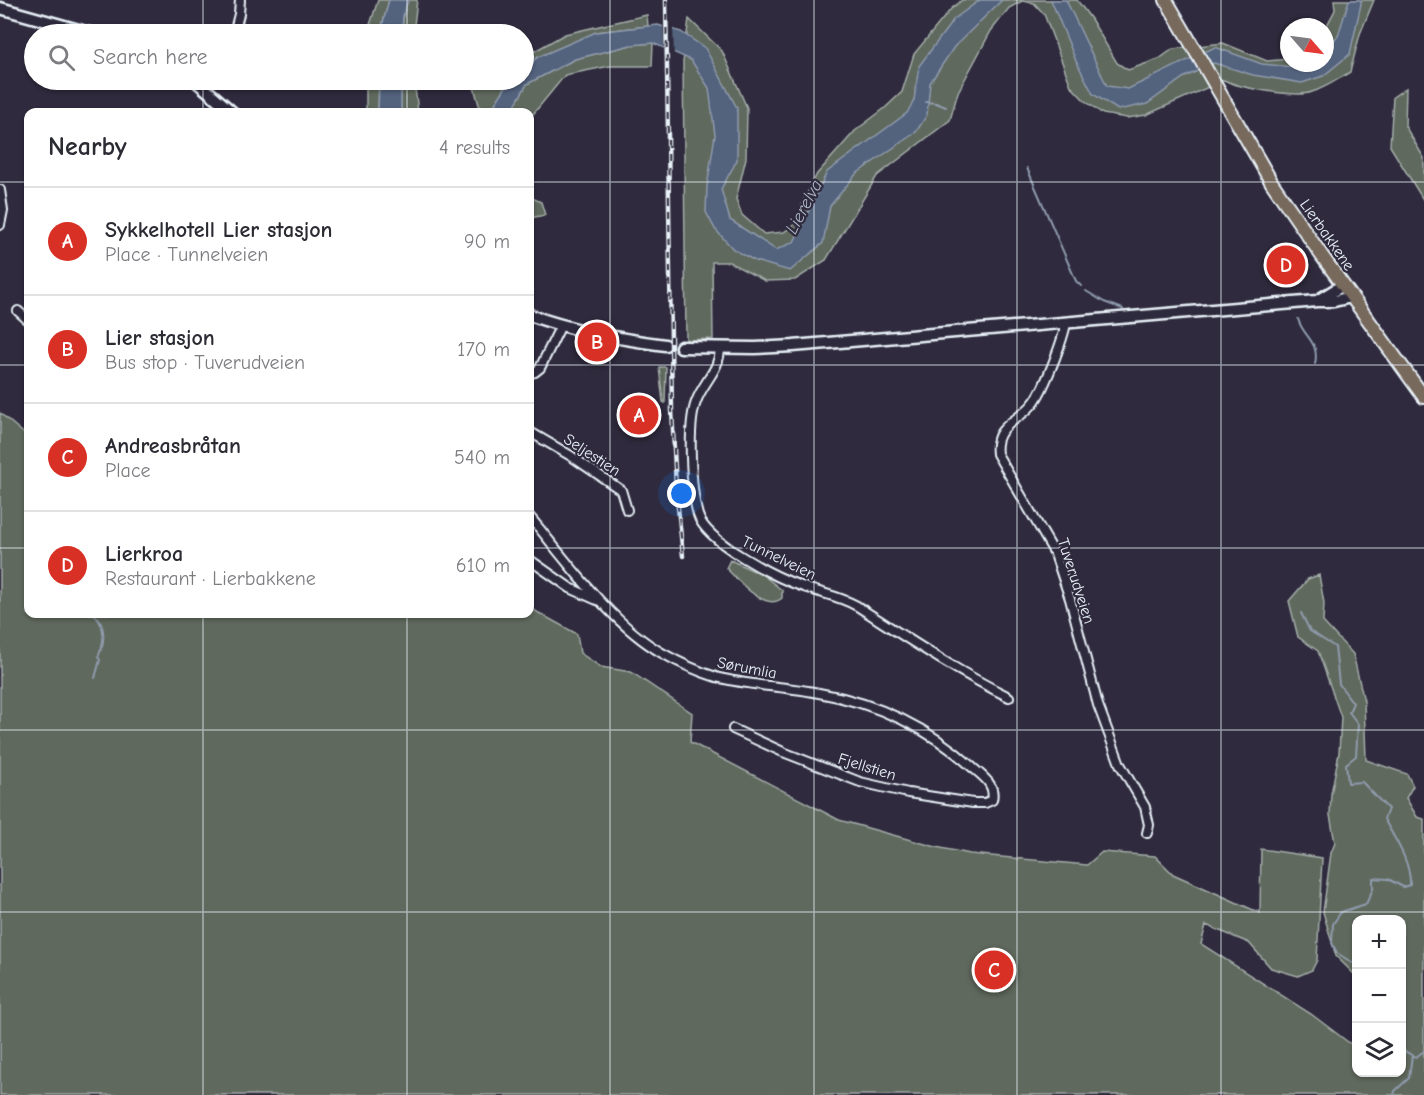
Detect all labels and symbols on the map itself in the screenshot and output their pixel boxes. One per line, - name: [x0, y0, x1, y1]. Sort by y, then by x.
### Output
- north arrow: [1280, 18, 1334, 72]
- water label: Lierelva: [781, 176, 827, 238]
- street label: Lierbakkene: [1296, 196, 1358, 274]
- pin: D: [1266, 242, 1306, 288]
- pin: B: [578, 320, 616, 364]
- pin: A: [620, 392, 658, 438]
- street label: Seljestien: [560, 430, 624, 480]
- your location: [667, 479, 696, 508]
- street label: Tunnelveien: [739, 532, 819, 584]
- street label: Tuverudveien: [1054, 536, 1098, 626]
- street label: Sørumlia: [716, 653, 778, 683]
- street label: Fjellstien: [836, 750, 898, 784]
- pin: C: [974, 948, 1014, 992]

